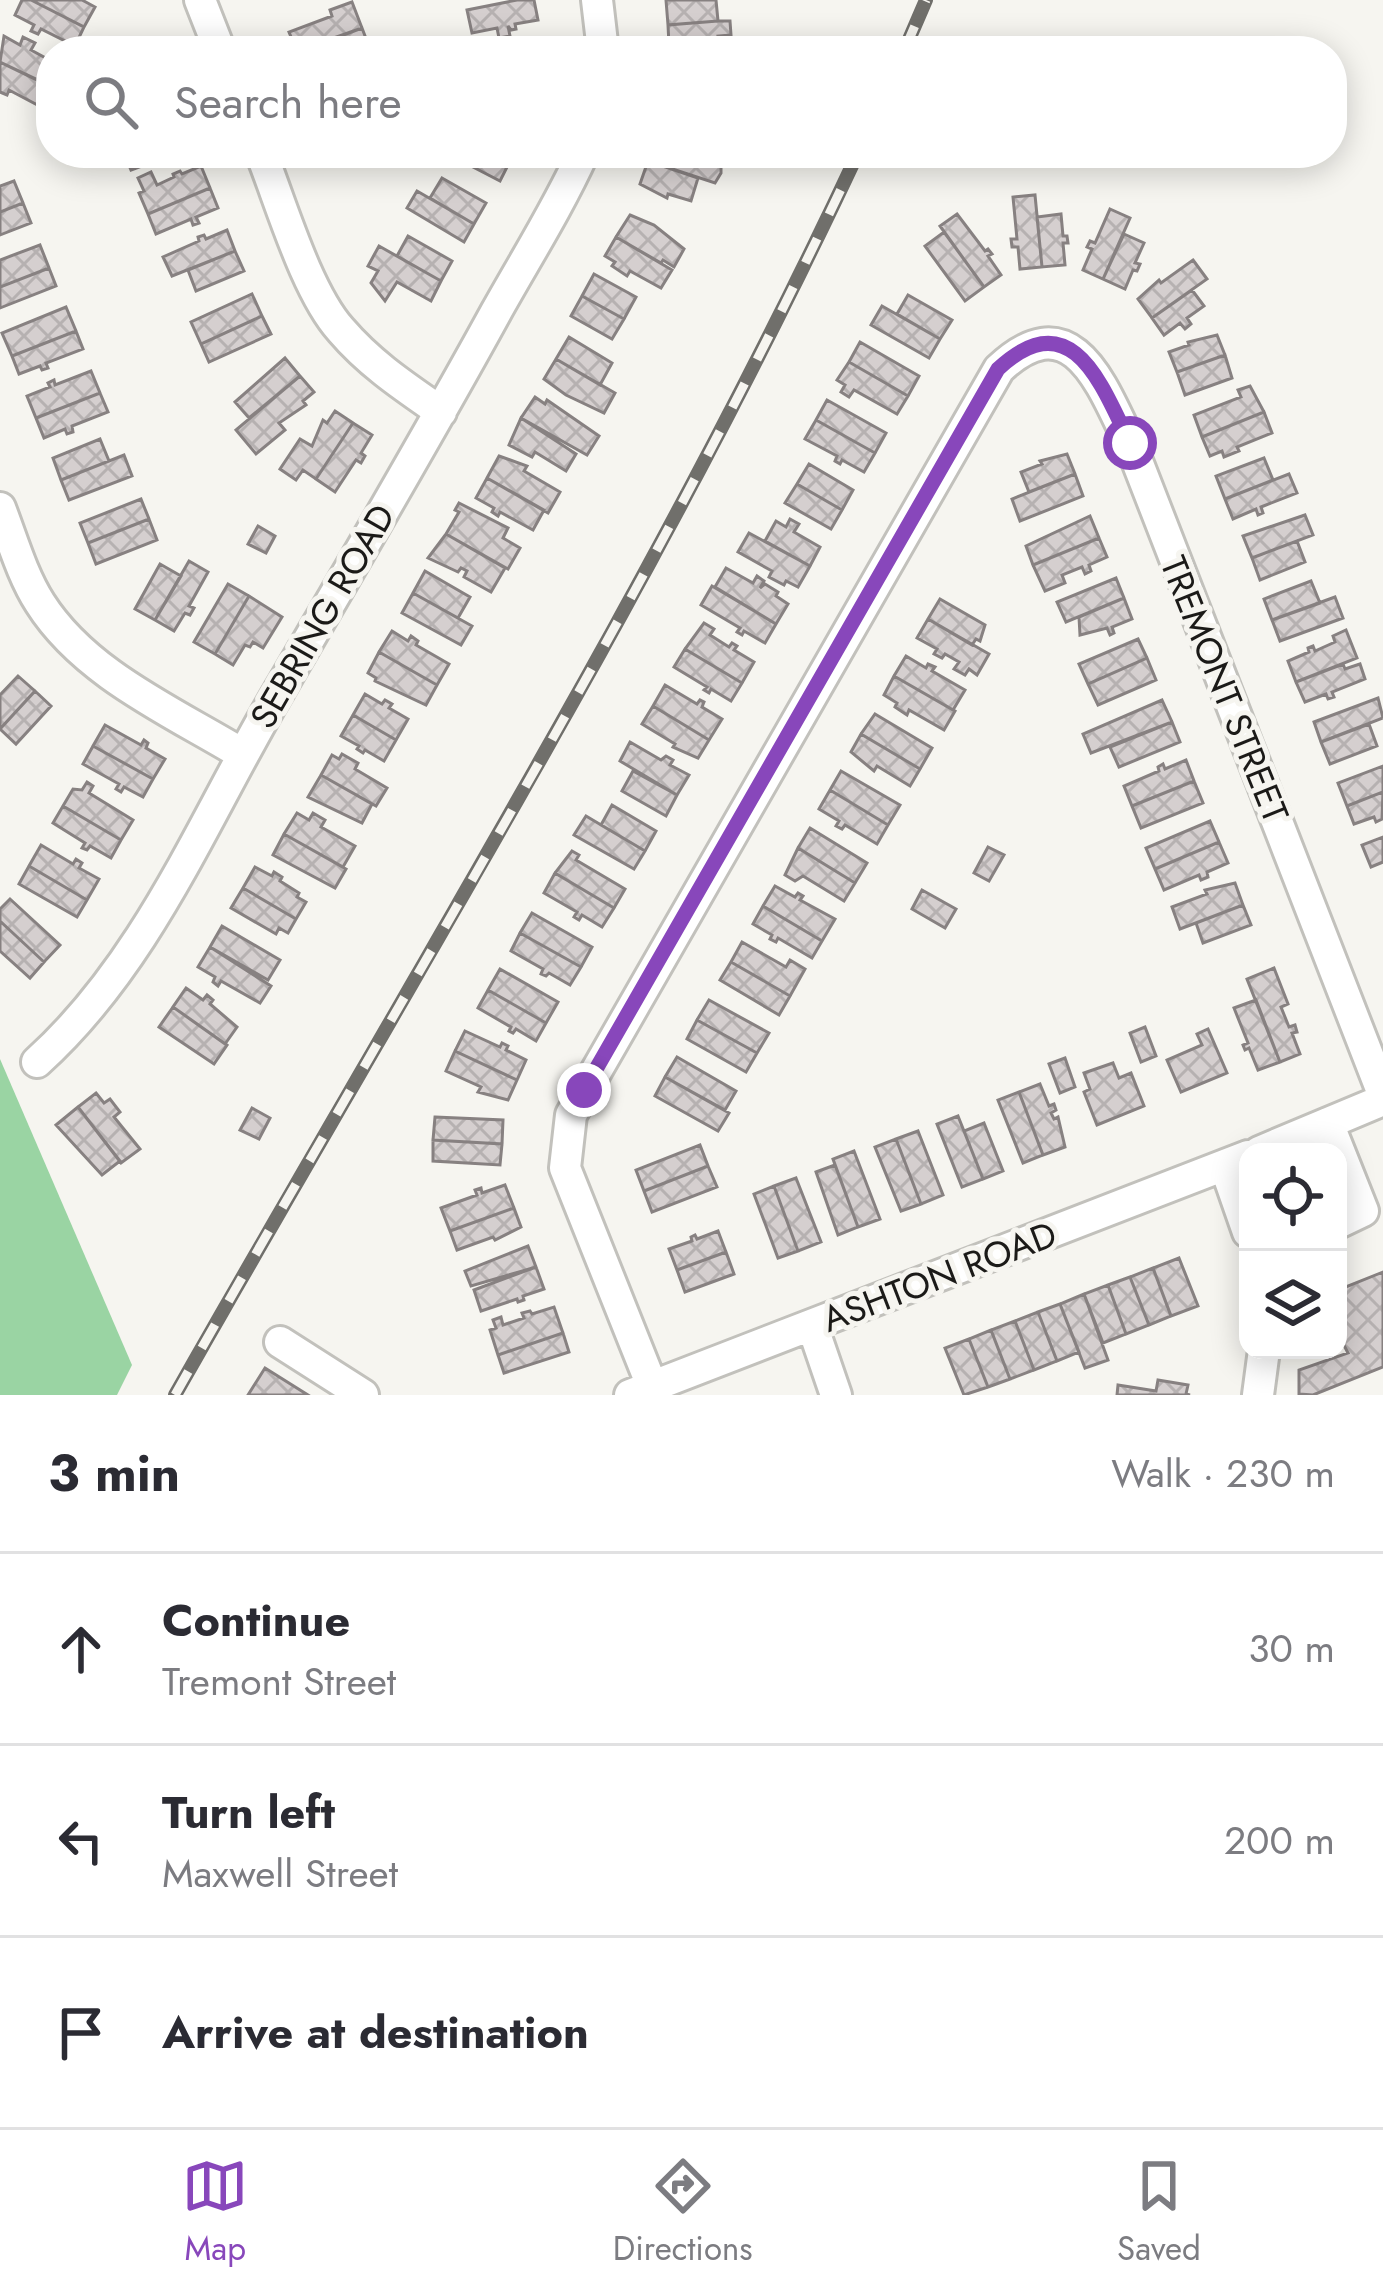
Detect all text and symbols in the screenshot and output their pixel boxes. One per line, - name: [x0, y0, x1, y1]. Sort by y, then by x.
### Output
- search box: [36, 36, 1347, 168]
- icon: search: [78, 69, 144, 135]
- text: Search here: [174, 70, 402, 135]
- route start: [1103, 416, 1157, 470]
- street label: SEBRING ROAD: [237, 494, 407, 738]
- street label: TREMONT STREET: [1148, 548, 1302, 830]
- route end: [557, 1063, 611, 1117]
- map controls: [1239, 1143, 1347, 1359]
- button: locate: [1239, 1143, 1347, 1251]
- street label: ASHTON ROAD: [814, 1207, 1064, 1345]
- button: layers: [1239, 1251, 1347, 1359]
- text: 3 min: [48, 1436, 180, 1510]
- text: Walk · 230 m: [1111, 1445, 1335, 1502]
- text: Continue: [162, 1588, 350, 1653]
- icon: ahead: [48, 1616, 114, 1682]
- text: 30 m: [1248, 1620, 1335, 1677]
- text: Tremont Street: [162, 1653, 396, 1710]
- text: Turn left: [162, 1780, 335, 1845]
- icon: left: [48, 1808, 114, 1874]
- text: 200 m: [1224, 1812, 1335, 1869]
- text: Maxwell Street: [162, 1845, 398, 1902]
- icon: arrive: [48, 2000, 114, 2066]
- text: Arrive at destination: [162, 2000, 589, 2065]
- tab: Map: [182, 2153, 248, 2272]
- tab: Directions: [613, 2153, 753, 2272]
- tab: Saved: [1117, 2153, 1201, 2272]

